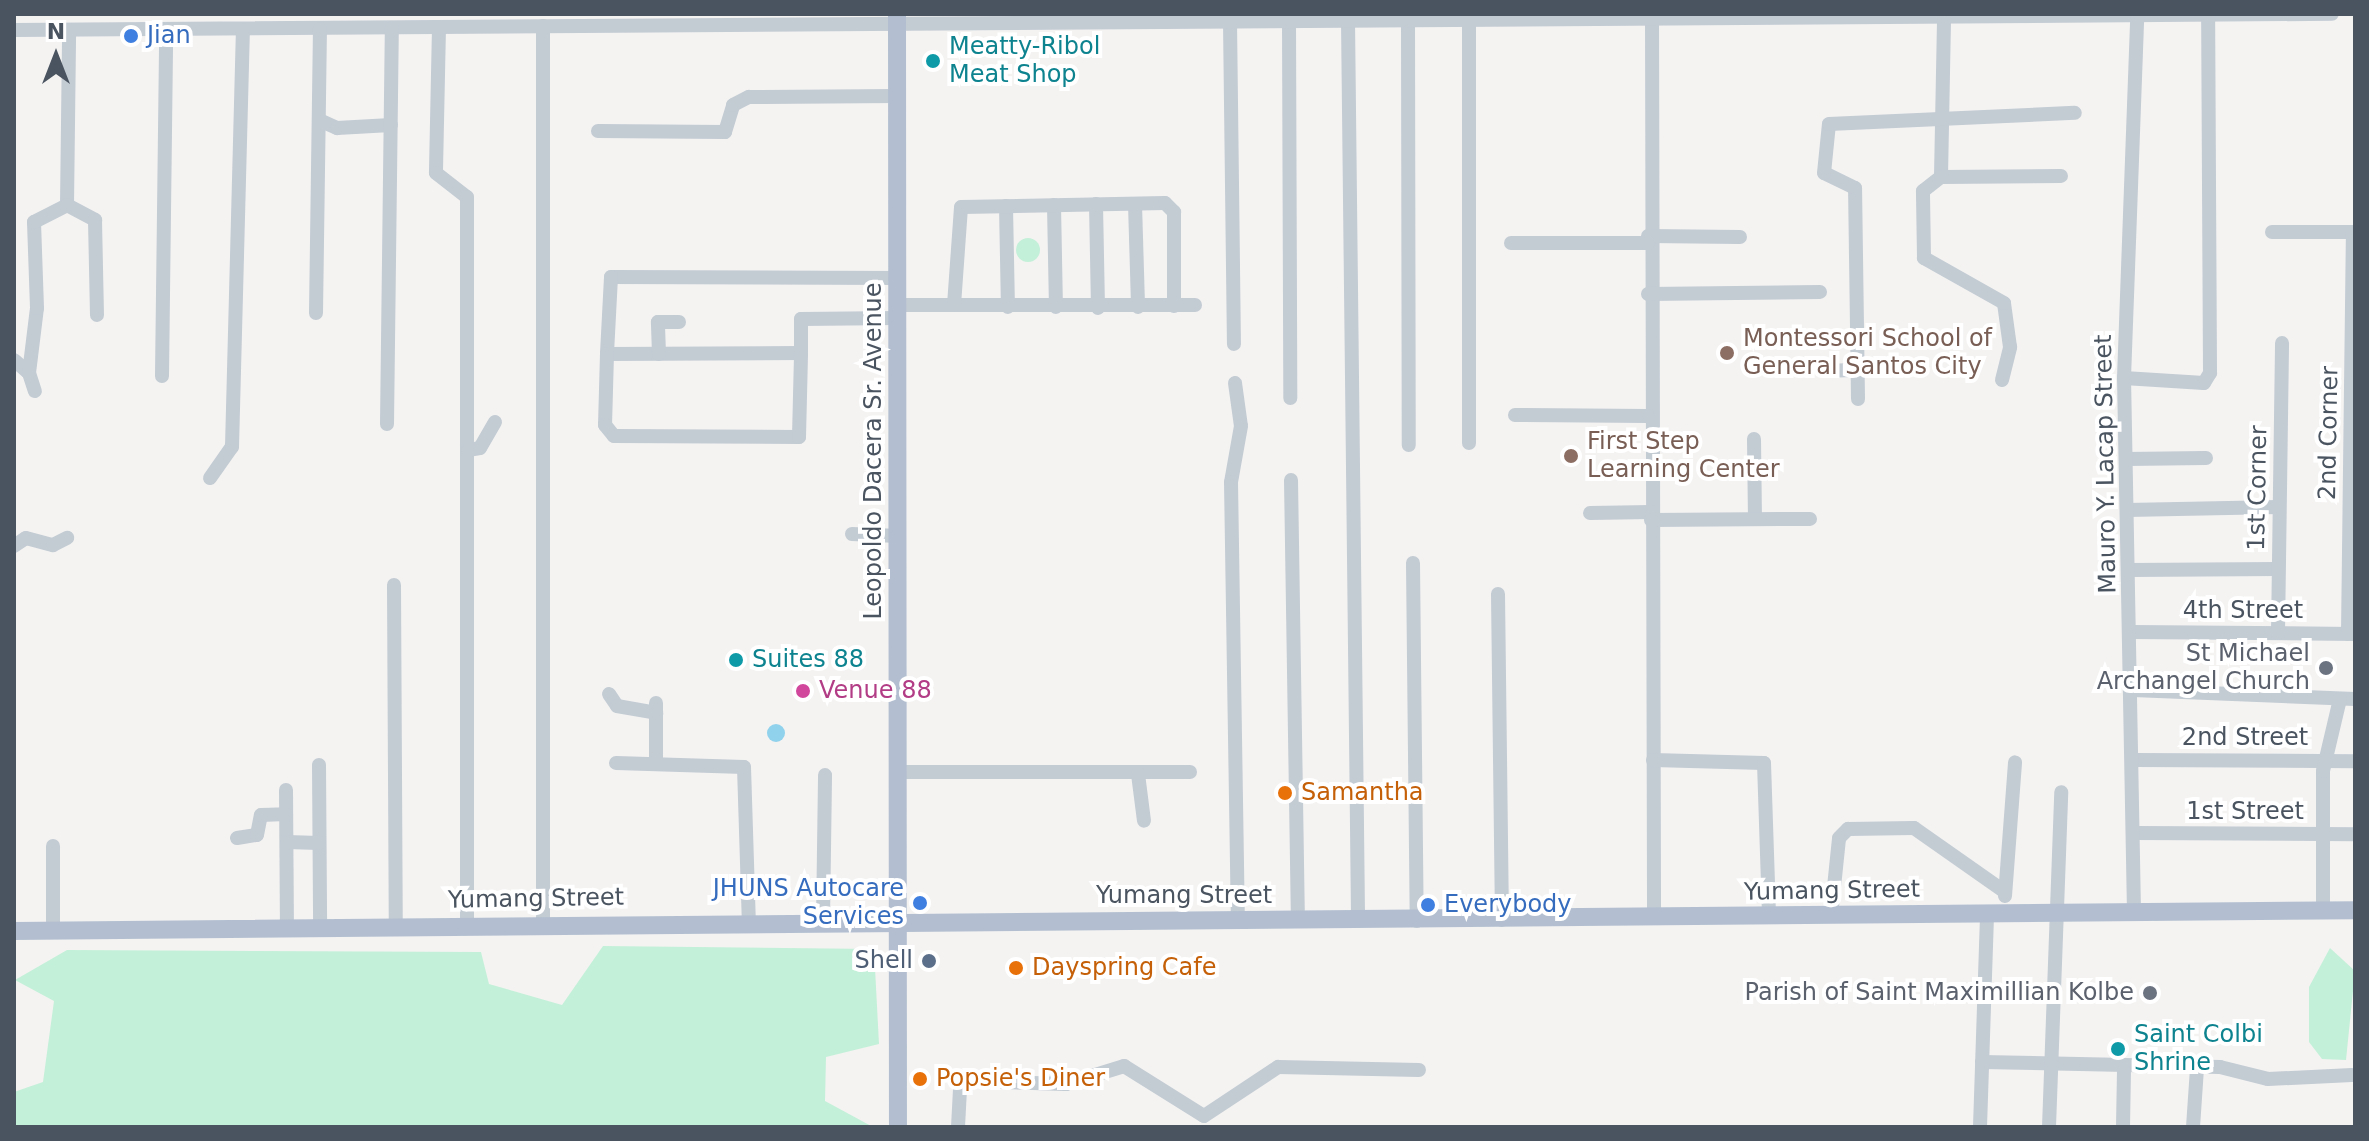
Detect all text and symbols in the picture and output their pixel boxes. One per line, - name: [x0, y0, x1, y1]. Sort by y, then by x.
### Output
- north arrow: [16, 16, 96, 96]
- text: N: [47, 19, 65, 44]
- place label: Jian: [147, 22, 191, 50]
- marker: Jian: [122, 27, 140, 45]
- place label: Meatty-Ribol Meat Shop: [949, 33, 1100, 89]
- marker: Meatty-Ribol Meat Shop: [924, 52, 942, 70]
- street label: Leopoldo Dacera Sr. Avenue: [860, 282, 888, 620]
- place label: Montessori School of General Santos City: [1743, 325, 1992, 381]
- street label: Mauro Y. Lacap Street: [2089, 334, 2123, 594]
- marker: Montessori School of General Santos City: [1718, 344, 1736, 362]
- street label: 2nd Corner: [2313, 366, 2345, 500]
- street label: 1st Corner: [2243, 425, 2273, 551]
- place label: First Step Learning Center: [1587, 428, 1780, 484]
- marker: First Step Learning Center: [1562, 447, 1580, 465]
- street label: 4th Street: [2183, 597, 2303, 625]
- place label: St Michael Archangel Church: [2097, 640, 2310, 696]
- place label: Suites 88: [752, 646, 864, 674]
- marker: Suites 88: [727, 651, 745, 669]
- marker: St Michael Archangel Church: [2317, 659, 2335, 677]
- place label: Venue 88: [819, 677, 932, 705]
- marker: Venue 88: [794, 682, 812, 700]
- street label: 2nd Street: [2182, 724, 2308, 752]
- place label: Samantha: [1301, 779, 1424, 807]
- marker: Samantha: [1276, 784, 1294, 802]
- street label: 1st Street: [2186, 798, 2304, 826]
- place label: JHUNS Autocare Services: [713, 875, 904, 931]
- street label: Yumang Street: [1744, 875, 1920, 907]
- street label: Yumang Street: [1096, 882, 1272, 910]
- street label: Yumang Street: [448, 883, 624, 915]
- place label: Everybody: [1444, 891, 1572, 919]
- marker: JHUNS Autocare Services: [911, 894, 929, 912]
- marker: Everybody: [1419, 896, 1437, 914]
- place label: Shell: [854, 947, 913, 975]
- marker: Shell: [920, 952, 938, 970]
- place label: Dayspring Cafe: [1032, 954, 1216, 982]
- marker: Dayspring Cafe: [1007, 959, 1025, 977]
- place label: Parish of Saint Maximillian Kolbe: [1745, 979, 2134, 1007]
- marker: Parish of Saint Maximillian Kolbe: [2141, 984, 2159, 1002]
- place label: Saint Colbi Shrine: [2134, 1021, 2263, 1077]
- marker: Saint Colbi Shrine: [2109, 1040, 2127, 1058]
- place label: Popsie's Diner: [936, 1065, 1105, 1093]
- marker: Popsie's Diner: [911, 1070, 929, 1088]

